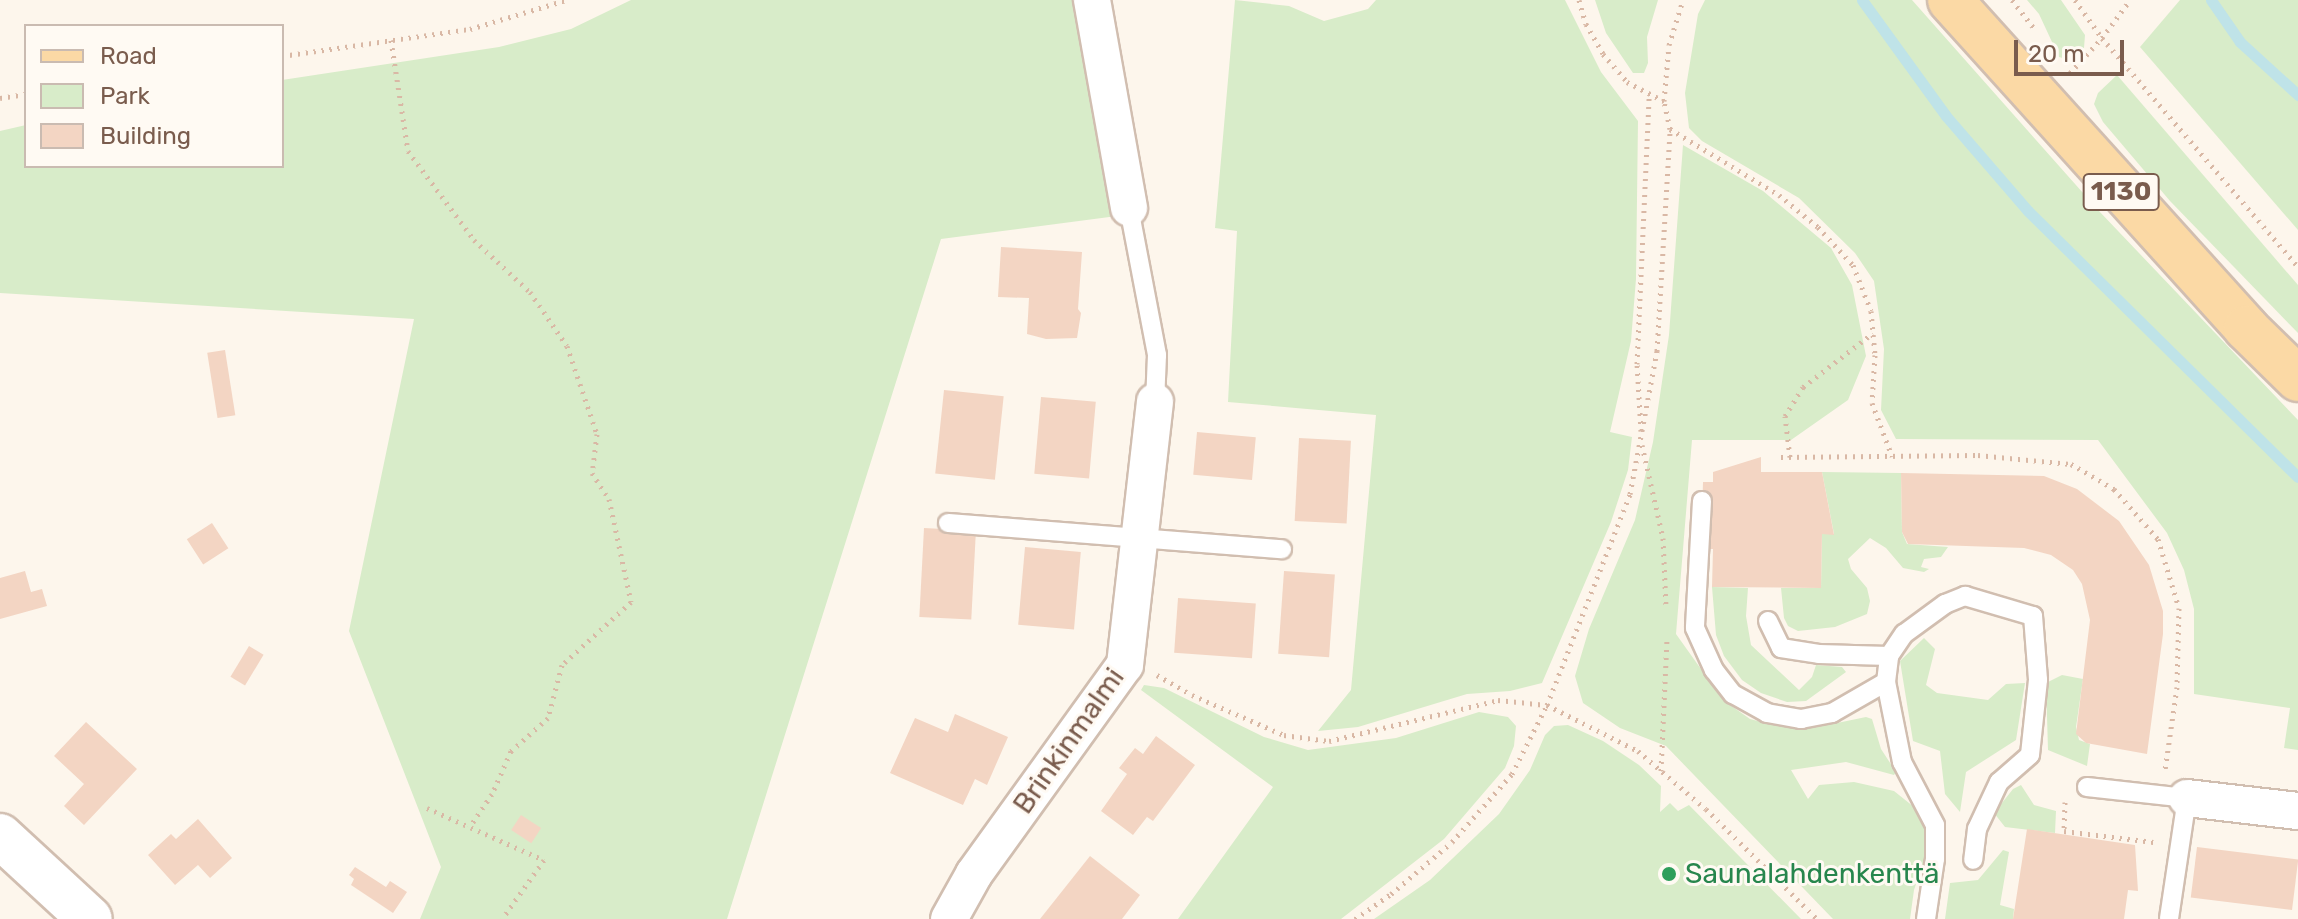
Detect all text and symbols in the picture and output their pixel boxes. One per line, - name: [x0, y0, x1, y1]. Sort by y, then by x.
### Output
- legend: [24, 24, 284, 168]
- scale bar: [2018, 24, 2128, 74]
- text: 20 m: [2028, 40, 2085, 68]
- text: Road: [100, 42, 157, 70]
- text: Park: [100, 82, 150, 110]
- text: Building: [100, 122, 191, 150]
- road number: 1130: [2081, 170, 2161, 214]
- street label: Brinkinmalmi: [1006, 662, 1132, 820]
- place label: Saunalahdenkenttä: [1685, 857, 1939, 891]
- marker: Saunalahdenkenttä: [1660, 865, 1678, 883]

